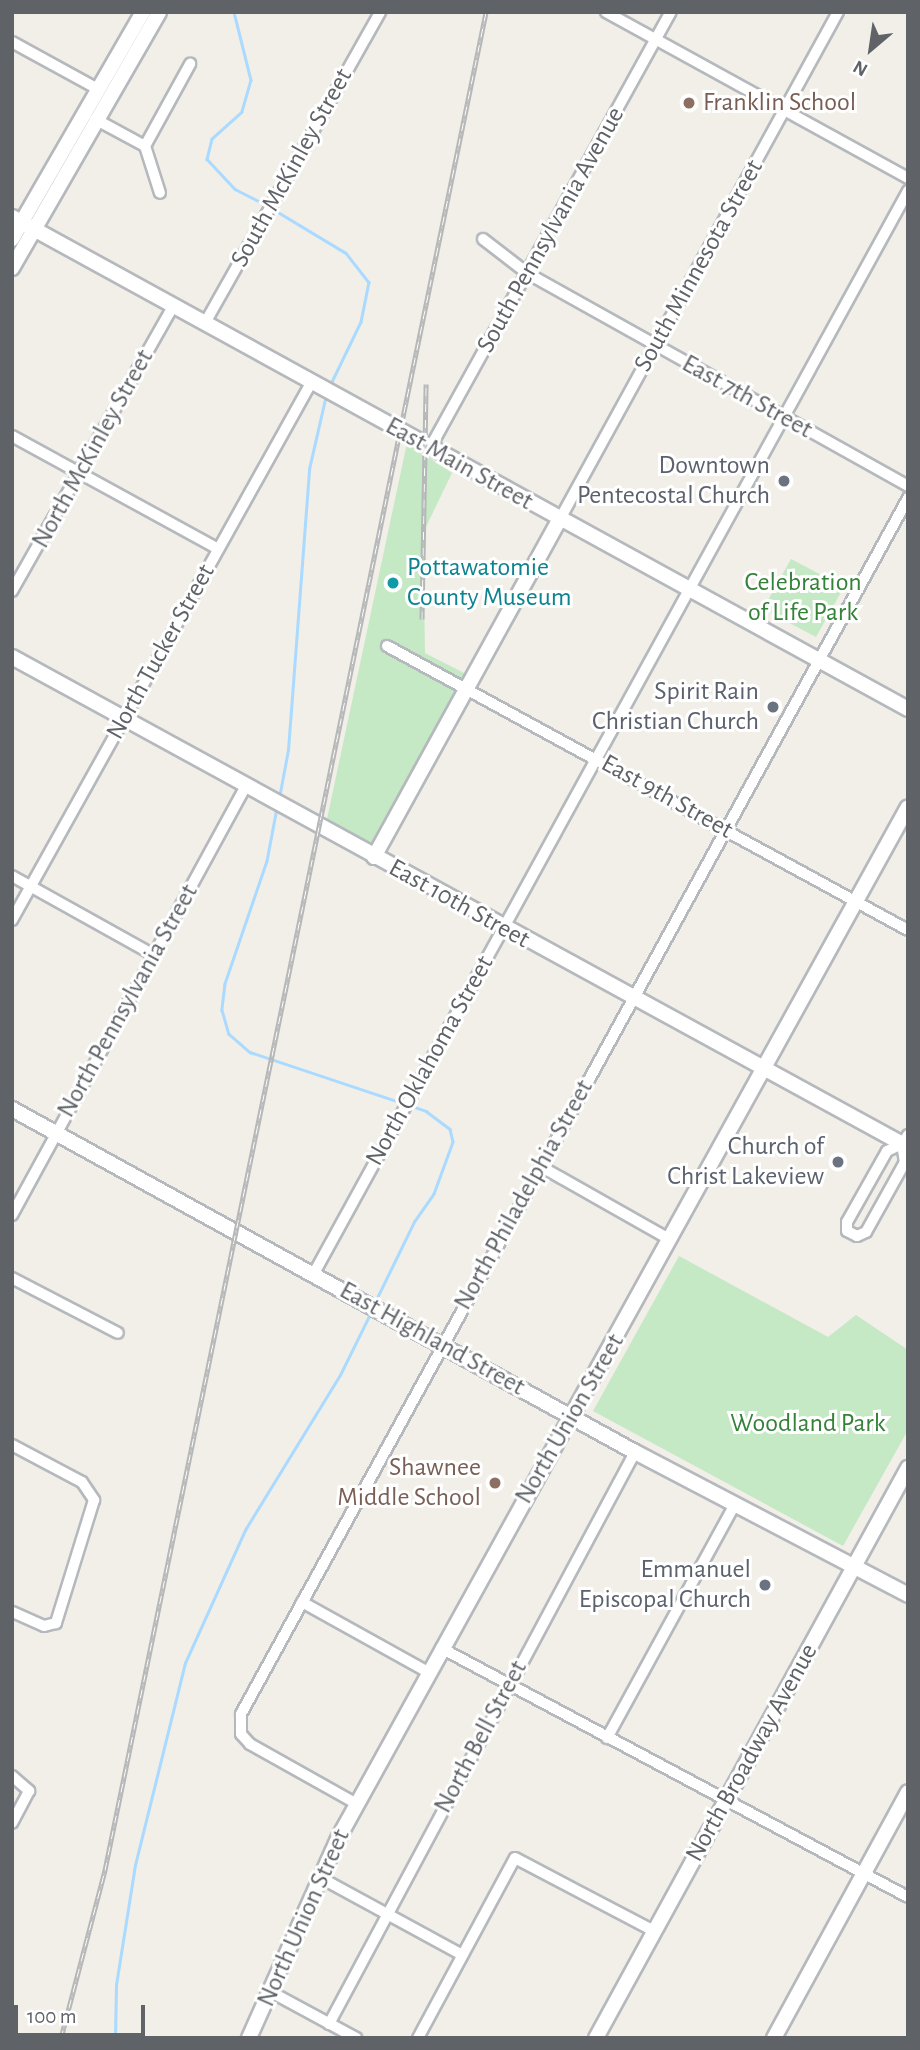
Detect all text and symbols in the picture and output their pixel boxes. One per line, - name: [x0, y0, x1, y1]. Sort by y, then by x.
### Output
- north arrow: [836, 14, 906, 84]
- text: N: [850, 56, 871, 79]
- street label: South McKinley Street: [225, 63, 359, 273]
- place label: Franklin School: [703, 87, 856, 119]
- marker: Franklin School: [681, 95, 697, 111]
- street label: South Pennsylvania Avenue: [470, 102, 632, 358]
- street label: South Minnesota Street: [628, 155, 770, 377]
- street label: North McKinley Street: [25, 344, 161, 554]
- street label: East 7th Street: [676, 348, 818, 446]
- street label: East Main Street: [380, 411, 538, 517]
- place label: Downtown Pentecostal Church: [577, 450, 770, 512]
- marker: Downtown Pentecostal Church: [776, 473, 792, 489]
- place label: Pottawatomie County Museum: [407, 552, 572, 614]
- street label: North Tucker Street: [100, 559, 222, 745]
- park label: Celebration of Life Park: [744, 567, 862, 628]
- marker: Pottawatomie County Museum: [385, 575, 401, 591]
- place label: Spirit Rain Christian Church: [592, 676, 759, 738]
- marker: Spirit Rain Christian Church: [765, 699, 781, 715]
- street label: East 9th Street: [596, 748, 738, 846]
- street label: East 10th Street: [383, 852, 535, 956]
- street label: North Pennsylvania Street: [51, 879, 205, 1123]
- street label: North Oklahoma Street: [359, 951, 501, 1171]
- street label: North Philadelphia Street: [448, 1074, 600, 1316]
- place label: Church of Christ Lakeview: [667, 1131, 824, 1192]
- marker: Church of Christ Lakeview: [830, 1154, 846, 1170]
- street label: East Highland Street: [334, 1275, 530, 1403]
- street label: North Union Street: [509, 1328, 631, 1510]
- park label: Woodland Park: [730, 1408, 886, 1440]
- place label: Shawnee Middle School: [337, 1452, 481, 1514]
- marker: Shawnee Middle School: [487, 1475, 503, 1491]
- place label: Emmanuel Episcopal Church: [579, 1554, 751, 1616]
- marker: Emmanuel Episcopal Church: [757, 1577, 773, 1593]
- street label: North Broadway Avenue: [679, 1639, 825, 1867]
- street label: North Bell Street: [428, 1655, 534, 1819]
- street label: North Union Street: [251, 1824, 357, 2012]
- scale bar: [18, 1990, 149, 2034]
- text: 100 m: [27, 2006, 77, 2027]

